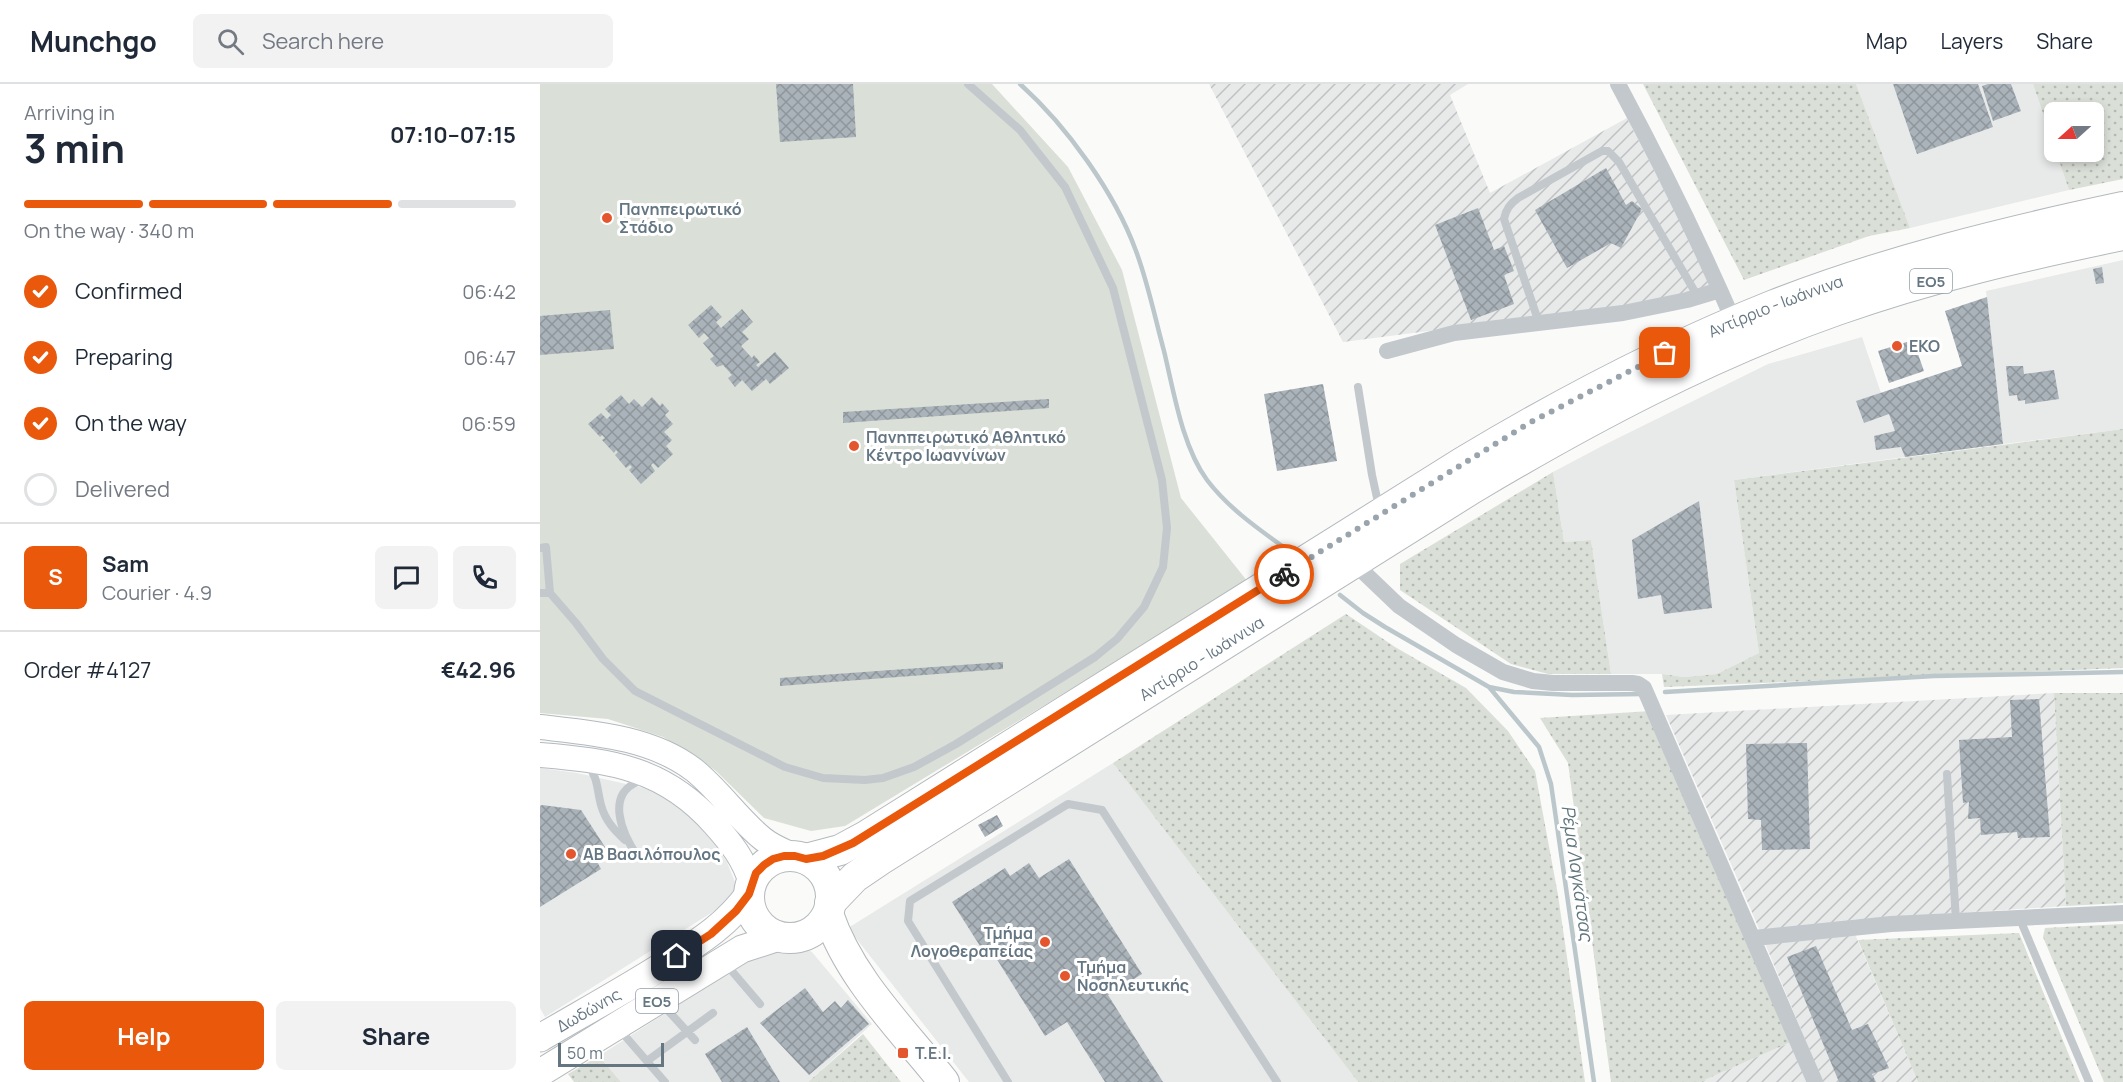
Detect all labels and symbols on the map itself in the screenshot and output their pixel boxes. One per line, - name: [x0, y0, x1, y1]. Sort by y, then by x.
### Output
- north arrow: [2044, 102, 2104, 162]
- place label: Πανηπειρωτικό Στάδιο: [619, 198, 742, 238]
- marker: Πανηπειρωτικό Στάδιο: [600, 211, 614, 225]
- road number: ΕΟ5: [1910, 269, 1952, 293]
- street label: Αντίρριο - Ιωάννινα: [1705, 270, 1846, 343]
- pin: [1639, 327, 1690, 378]
- place label: EKO: [1909, 335, 1940, 357]
- marker: EKO: [1890, 339, 1904, 353]
- place label: Πανηπειρωτικό Αθλητικό Κέντρο Ιωαννίνων: [866, 426, 1066, 466]
- marker: Πανηπειρωτικό Αθλητικό Κέντρο Ιωαννίνων: [847, 439, 861, 453]
- courier: [1254, 544, 1314, 604]
- street label: Αντίρριο - Ιωάννινα: [1135, 611, 1268, 706]
- water label: Ρέμα Λαγκάτσας: [1557, 804, 1600, 944]
- place label: ΑΒ Βασιλόπουλος: [583, 843, 720, 865]
- marker: ΑΒ Βασιλόπουλος: [564, 847, 578, 861]
- place label: Τμήμα Λογοθεραπείας: [911, 922, 1033, 962]
- pin: [651, 930, 702, 981]
- marker: Τμήμα Λογοθεραπείας: [1038, 935, 1052, 949]
- place label: Τμήμα Νοσηλευτικής: [1077, 956, 1189, 996]
- marker: Τμήμα Νοσηλευτικής: [1058, 969, 1072, 983]
- street label: Δωδώνης: [552, 983, 625, 1037]
- road number: ΕΟ5: [636, 989, 678, 1013]
- scale bar: [558, 1040, 664, 1068]
- place label: Τ.Ε.Ι.: [915, 1042, 952, 1064]
- marker: Τ.Ε.Ι.: [896, 1046, 910, 1060]

